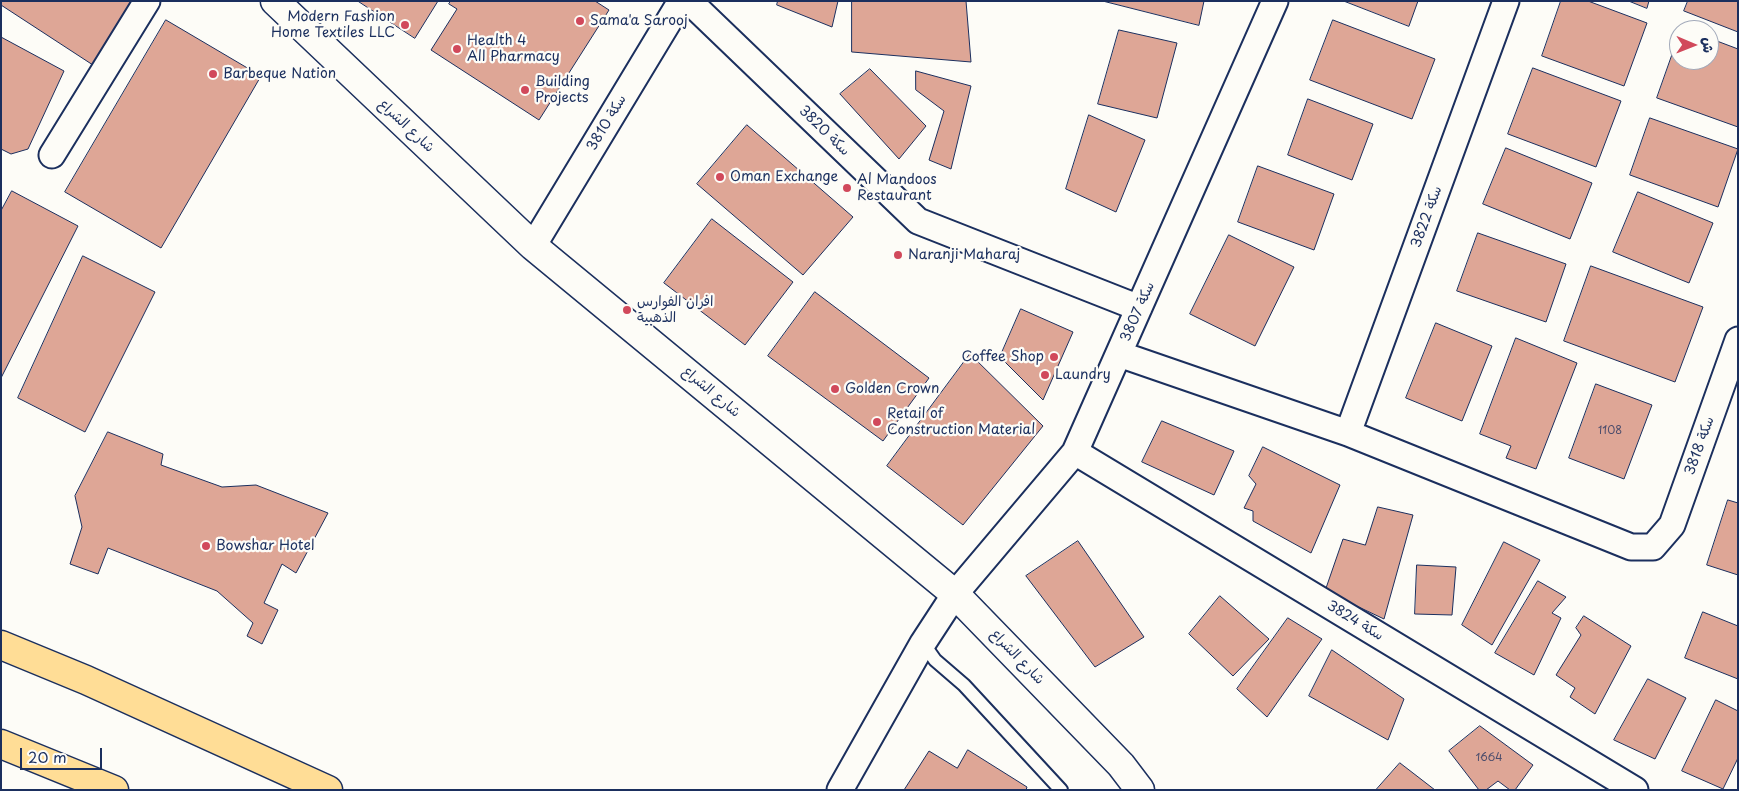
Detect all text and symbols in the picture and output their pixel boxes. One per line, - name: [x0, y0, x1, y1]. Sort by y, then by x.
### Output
- place label: Modern Fashion Home Textiles LLC: [271, 9, 395, 41]
- place label: Sama'a Sarooj: [590, 13, 688, 29]
- marker: Sama'a Sarooj: [574, 15, 586, 27]
- marker: Modern Fashion Home Textiles LLC: [399, 19, 411, 31]
- north arrow: [1669, 20, 1719, 70]
- place label: Health 4 All Pharmacy: [467, 33, 560, 65]
- text: ش: [1698, 37, 1719, 53]
- marker: Health 4 All Pharmacy: [451, 43, 463, 55]
- place label: Barbeque Nation: [223, 66, 336, 82]
- marker: Barbeque Nation: [207, 68, 219, 80]
- place label: Building Projects: [535, 74, 590, 106]
- marker: Building Projects: [519, 84, 531, 96]
- street label: سكة 3810: [584, 92, 630, 154]
- street label: شارع الشراع: [374, 96, 438, 156]
- street label: سكة 3820: [795, 103, 853, 159]
- place label: Oman Exchange: [730, 169, 838, 185]
- marker: Oman Exchange: [714, 171, 726, 183]
- place label: Al Mandoos Restaurant: [857, 172, 937, 204]
- marker: Al Mandoos Restaurant: [841, 182, 853, 194]
- street label: سكة 3822: [1408, 184, 1446, 250]
- place label: Naranji Maharaj: [908, 247, 1020, 263]
- marker: Naranji Maharaj: [892, 249, 904, 261]
- street label: سكة 3807: [1117, 279, 1159, 345]
- place label: افران الفوارس الذهبية: [637, 294, 713, 326]
- marker: افران الفوارس الذهبية: [621, 304, 633, 316]
- place label: Coffee Shop: [962, 349, 1044, 365]
- marker: Coffee Shop: [1048, 351, 1060, 363]
- street label: شارع الشراع: [679, 363, 743, 421]
- place label: Laundry: [1055, 367, 1111, 383]
- marker: Laundry: [1039, 369, 1051, 381]
- place label: Golden Crown: [845, 381, 939, 397]
- marker: Golden Crown: [829, 383, 841, 395]
- place label: Retail of Construction Material: [887, 406, 1035, 438]
- street label: سكة 3818: [1682, 414, 1718, 478]
- marker: Retail of Construction Material: [871, 416, 883, 428]
- house number: 1108: [1598, 424, 1622, 438]
- place label: Bowshar Hotel: [216, 538, 315, 554]
- marker: Bowshar Hotel: [200, 540, 212, 552]
- street label: سكة 3824: [1324, 598, 1386, 644]
- street label: شارع الشراع: [986, 626, 1048, 688]
- scale bar: [22, 738, 105, 770]
- text: 20 m: [28, 745, 67, 768]
- house number: 1664: [1475, 751, 1503, 765]

